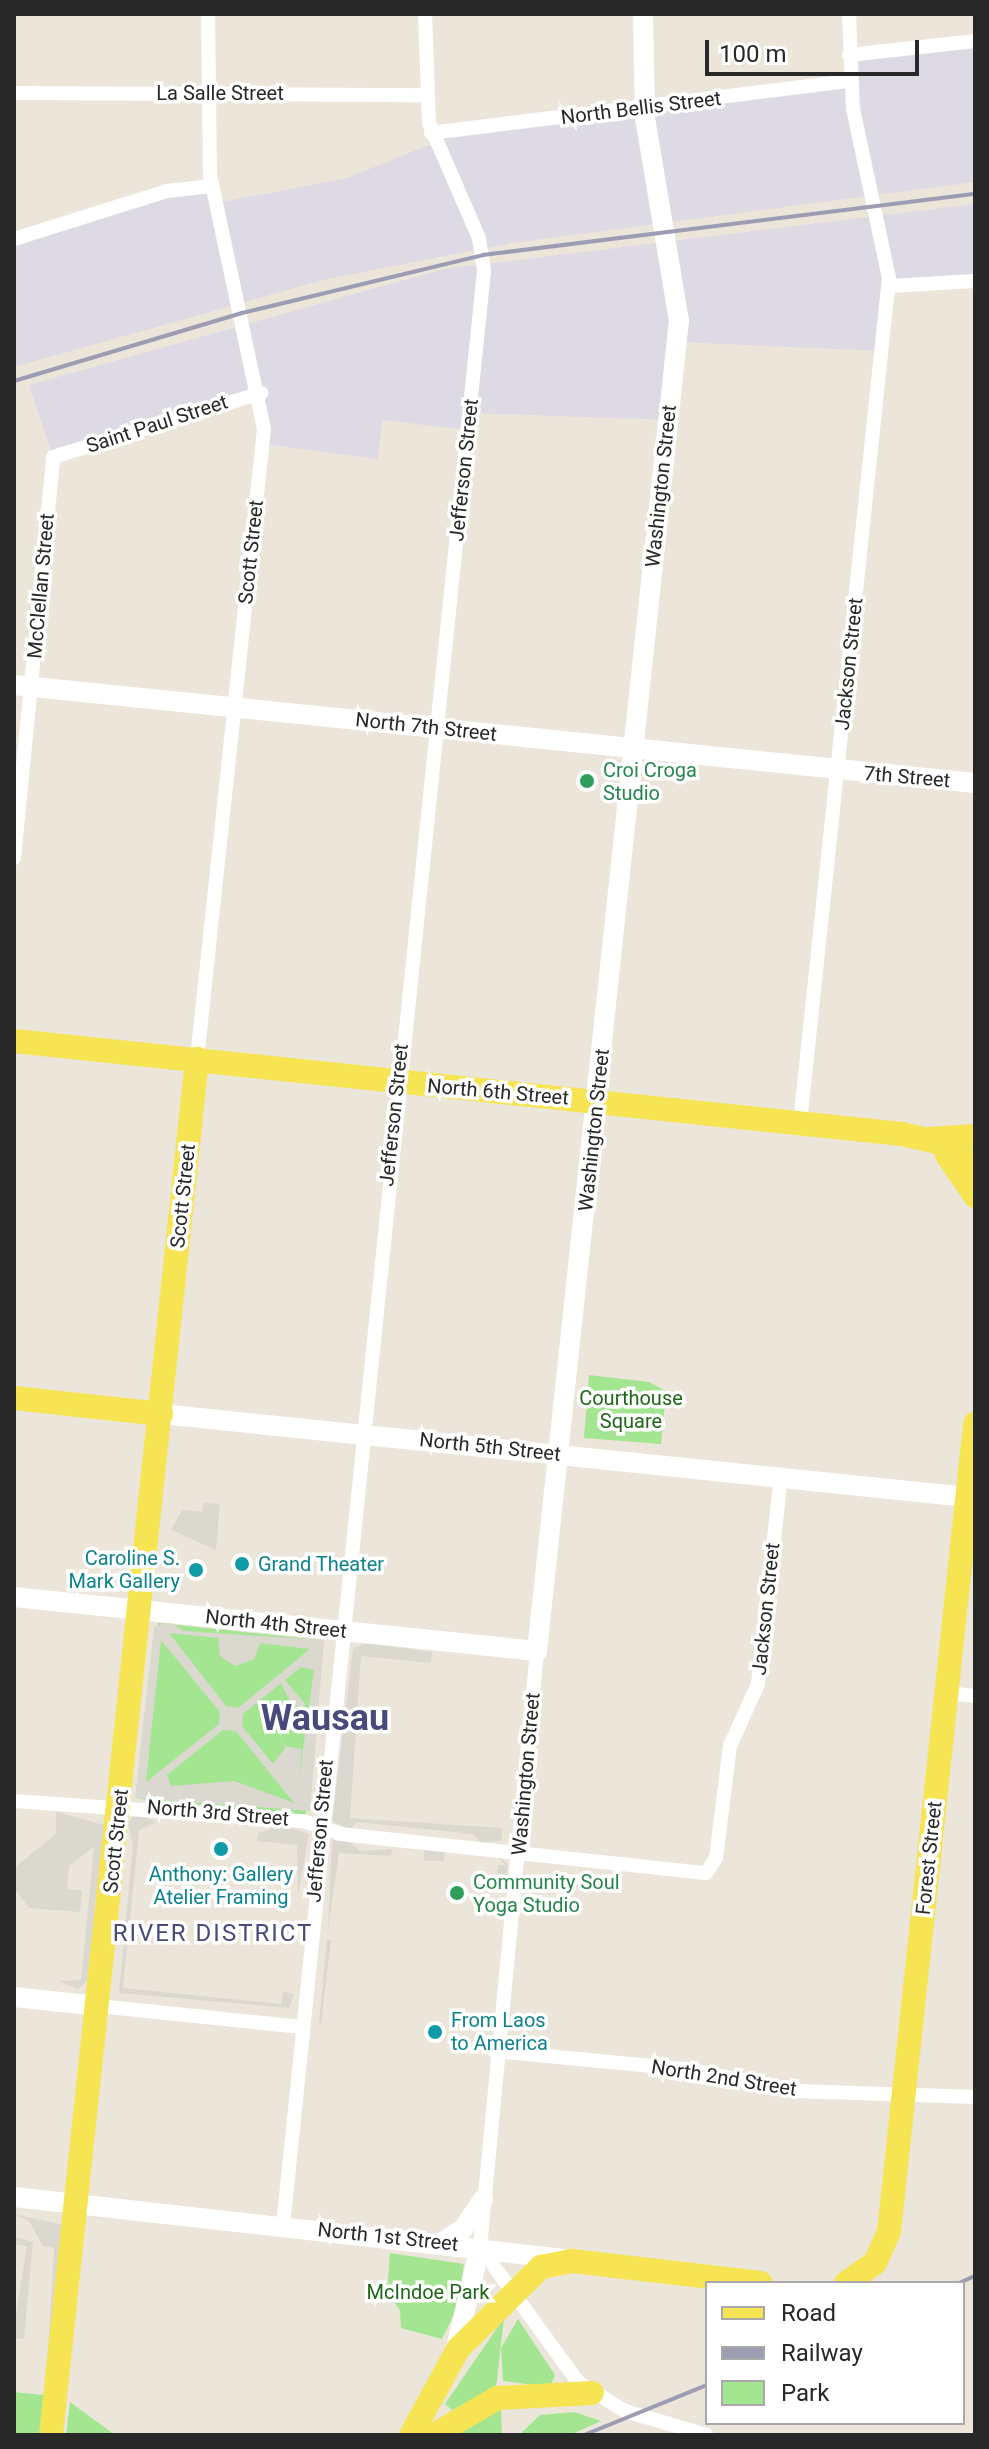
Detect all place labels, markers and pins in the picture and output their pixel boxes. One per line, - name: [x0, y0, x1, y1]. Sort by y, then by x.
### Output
- place label: Croi Croga Studio: [603, 758, 697, 805]
- marker: Croi Croga Studio: [578, 772, 596, 790]
- place label: Caroline S. Mark Gallery: [69, 1546, 180, 1593]
- place label: Grand Theater: [258, 1552, 385, 1576]
- marker: Grand Theater: [233, 1555, 251, 1573]
- marker: Caroline S. Mark Gallery: [187, 1561, 205, 1579]
- marker: Anthony: Gallery Atelier Framing: [212, 1840, 230, 1858]
- place label: Anthony: Gallery Atelier Framing: [149, 1862, 293, 1909]
- place label: Community Soul Yoga Studio: [473, 1870, 620, 1917]
- marker: Community Soul Yoga Studio: [448, 1884, 466, 1902]
- place label: From Laos to America: [451, 2008, 548, 2055]
- marker: From Laos to America: [426, 2023, 444, 2041]

